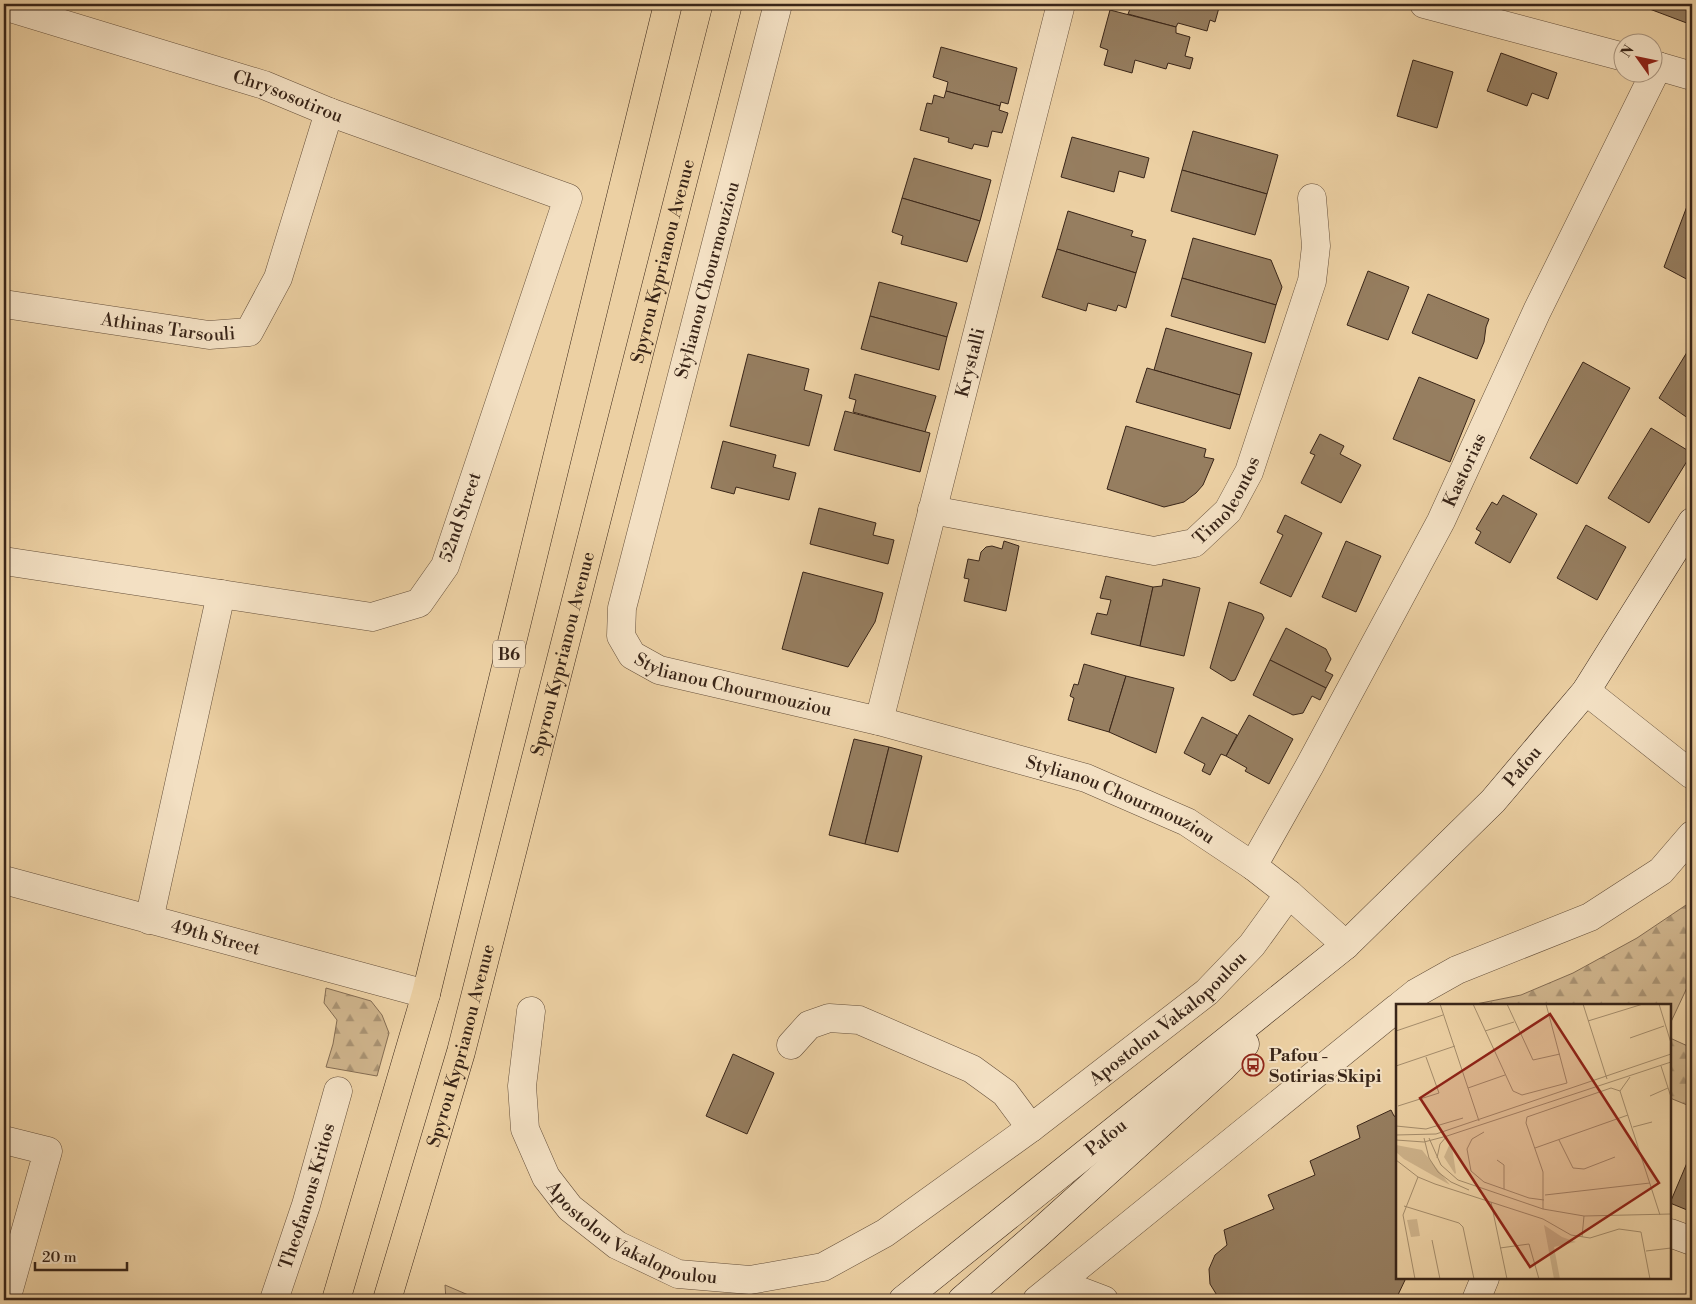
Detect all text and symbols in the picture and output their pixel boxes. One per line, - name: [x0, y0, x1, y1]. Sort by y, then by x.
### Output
- north arrow: [1614, 32, 1664, 82]
- text: N: [1617, 42, 1639, 61]
- street label: Chrysosotirou: [230, 65, 347, 128]
- street label: Spyrou Kyprianou Avenue: [626, 157, 700, 366]
- street label: Stylianou Chourmouziou: [670, 178, 745, 381]
- street label: Athinas Tarsouli: [99, 308, 236, 348]
- street label: Krystalli: [951, 325, 990, 400]
- street label: Kastorias: [1438, 430, 1492, 511]
- street label: Timoleontos: [1188, 454, 1265, 550]
- street label: 52nd Street: [434, 469, 487, 565]
- street label: Spyrou Kyprianou Avenue: [526, 549, 600, 758]
- road number: B6: [493, 641, 525, 668]
- street label: Stylianou Chourmouziou: [630, 648, 835, 722]
- street label: Pafou: [1499, 741, 1547, 792]
- street label: Stylianou Chourmouziou: [1023, 751, 1220, 850]
- street label: 49th Street: [168, 915, 263, 961]
- street label: Spyrou Kyprianou Avenue: [422, 942, 500, 1150]
- street label: Apostolou Vakalopoulou: [1084, 946, 1252, 1091]
- inset map: [1396, 1004, 1671, 1279]
- place label: Pafou - Sotirias Skipi: [1269, 1044, 1382, 1088]
- bus stop icon: Pafou - Sotirias Skipi: [1241, 1053, 1265, 1077]
- street label: Pafou: [1081, 1114, 1132, 1161]
- street label: Theofanous Kritos: [274, 1121, 340, 1272]
- street label: Apostolou Vakalopoulou: [541, 1176, 719, 1289]
- scale bar: [35, 1239, 128, 1271]
- text: 20 m: [42, 1248, 77, 1267]

